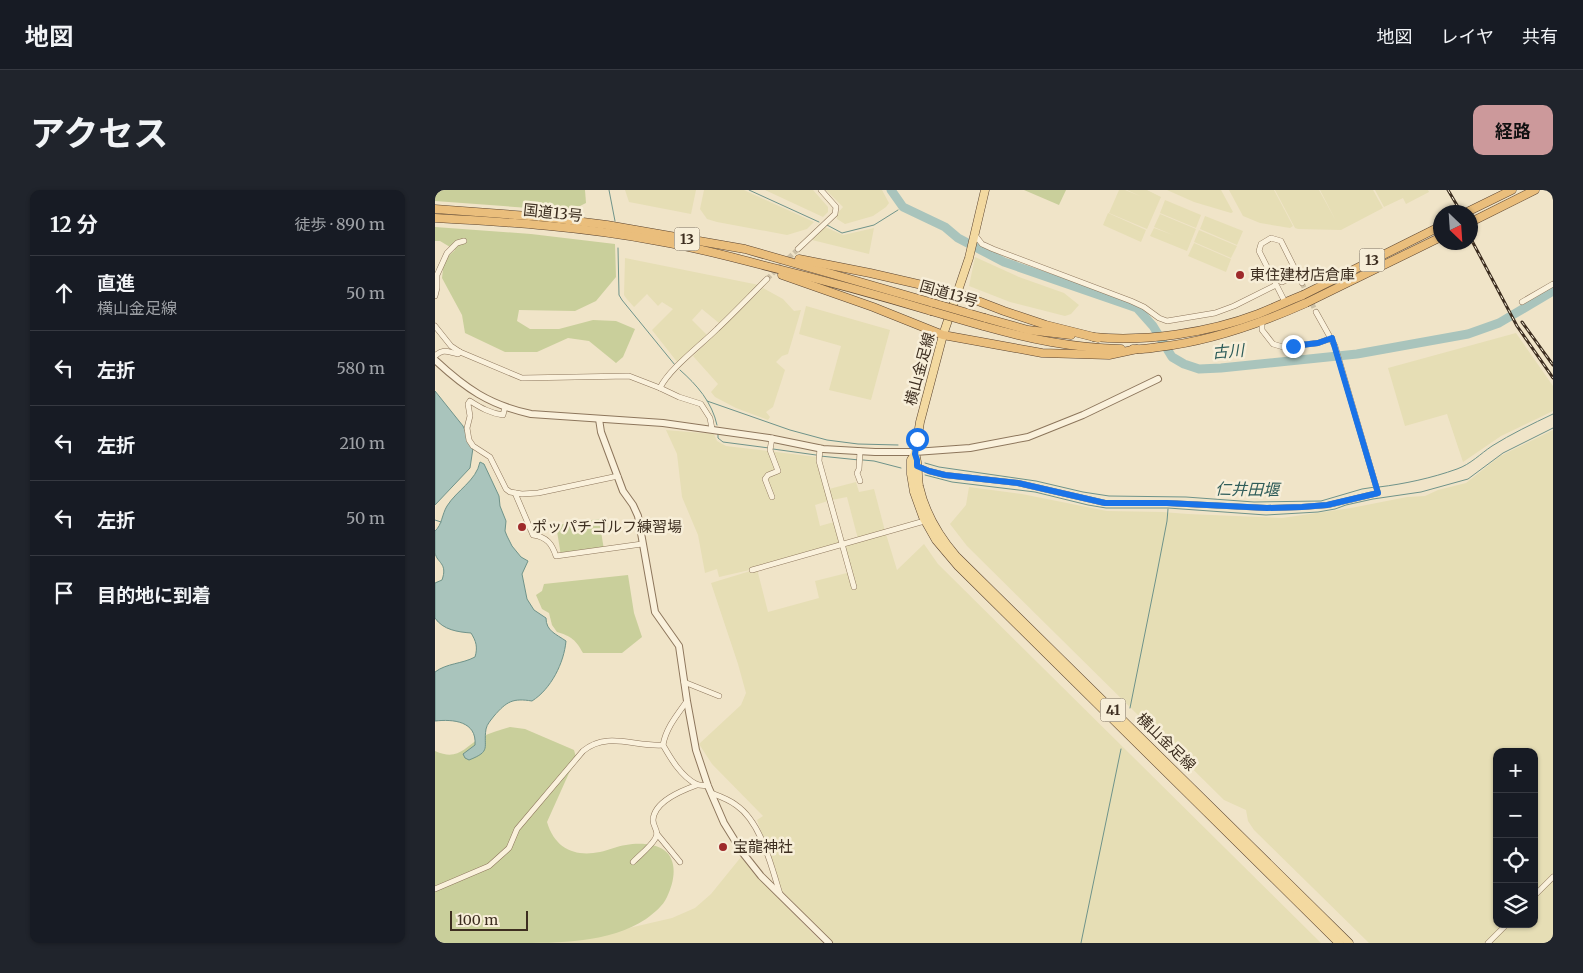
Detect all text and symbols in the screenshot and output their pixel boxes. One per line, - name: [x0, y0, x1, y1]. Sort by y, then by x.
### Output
- text: 地図: [25, 21, 73, 52]
- text: 地図: [1377, 25, 1413, 48]
- text: レイヤ: [1441, 25, 1494, 48]
- text: 共有: [1522, 25, 1558, 48]
- button: 経路: [1473, 105, 1553, 155]
- text: アクセス: [30, 112, 168, 156]
- street label: 国道13号: [522, 200, 584, 225]
- north arrow: [1433, 205, 1478, 250]
- text: 12 分: [50, 211, 98, 238]
- text: 徒歩 · 890 m: [295, 214, 385, 234]
- road number: 13: [675, 228, 699, 251]
- road number: 13: [1359, 248, 1385, 272]
- place label: 東住建材店倉庫: [1250, 265, 1355, 284]
- marker: 東住建材店倉庫: [1234, 269, 1246, 281]
- text: 直進: [97, 271, 135, 295]
- street label: 国道13号: [918, 276, 981, 311]
- icon: ahead: [50, 279, 78, 307]
- text: 50 m: [346, 283, 385, 303]
- text: 横山金足線: [97, 298, 177, 318]
- street label: 横山金足線: [901, 330, 938, 408]
- route end: [1282, 335, 1305, 358]
- water label: 古川: [1211, 339, 1247, 362]
- icon: left: [50, 354, 78, 382]
- text: 左折: [97, 358, 135, 382]
- text: 580 m: [337, 358, 385, 378]
- route start: [906, 428, 929, 451]
- icon: left: [50, 429, 78, 457]
- text: 左折: [97, 433, 135, 457]
- text: 210 m: [340, 433, 385, 453]
- water label: 仁井田堰: [1215, 478, 1282, 500]
- icon: left: [50, 504, 78, 532]
- text: 左折: [97, 508, 135, 532]
- text: 50 m: [346, 508, 385, 528]
- place label: ポッパチゴルフ練習場: [532, 517, 682, 536]
- marker: ポッパチゴルフ練習場: [516, 521, 528, 533]
- icon: arrive: [50, 579, 78, 607]
- text: 目的地に到着: [97, 583, 211, 607]
- road number: 41: [1101, 698, 1125, 722]
- street label: 横山金足線: [1133, 709, 1200, 775]
- map controls: [1493, 748, 1538, 928]
- button: +: [1493, 748, 1538, 793]
- button: −: [1493, 793, 1538, 838]
- place label: 宝龍神社: [733, 837, 793, 856]
- button: locate: [1493, 838, 1538, 883]
- marker: 宝龍神社: [717, 841, 729, 853]
- button: layers: [1493, 883, 1538, 928]
- scale bar: [450, 908, 527, 931]
- text: 100 m: [457, 911, 498, 929]

